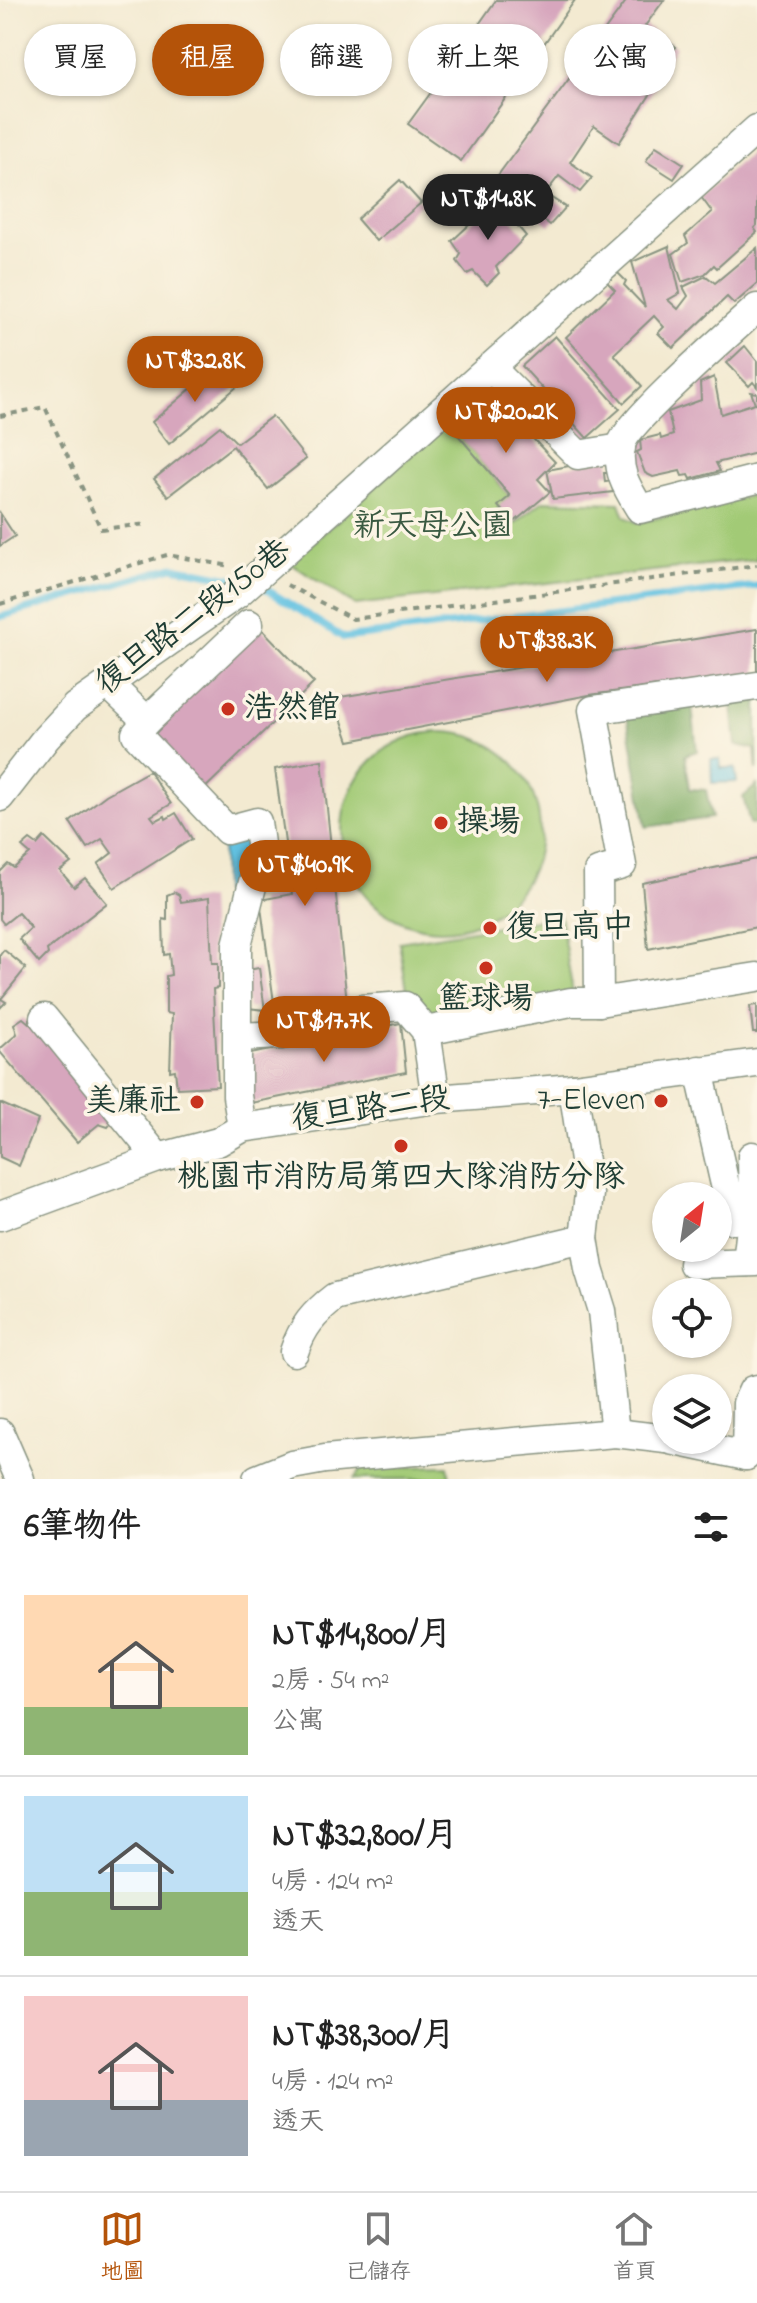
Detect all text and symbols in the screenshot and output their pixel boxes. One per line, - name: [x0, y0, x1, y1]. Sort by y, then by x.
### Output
- chip: 買屋: [24, 24, 136, 96]
- chip: 租屋: [152, 24, 264, 96]
- chip: 篩選: [280, 24, 392, 96]
- chip: 新上架: [408, 24, 548, 96]
- chip: 公寓: [564, 24, 676, 96]
- pin: NT$14.8K: [405, 174, 571, 242]
- text: NT$14.8K: [441, 181, 535, 219]
- pin: NT$32.8K: [112, 336, 278, 404]
- text: NT$32.8K: [145, 343, 245, 381]
- pin: NT$20.2K: [423, 387, 589, 455]
- text: NT$20.2K: [454, 394, 558, 432]
- park label: 新天母公園: [353, 504, 513, 551]
- street label: 復旦路二段150巷: [86, 529, 302, 707]
- pin: NT$38.3K: [464, 616, 630, 684]
- text: NT$38.3K: [498, 623, 596, 661]
- place label: 浩然館: [244, 686, 340, 733]
- marker: 浩然館: [219, 700, 237, 718]
- place label: 操場: [457, 800, 521, 847]
- marker: 操場: [432, 814, 450, 832]
- pin: NT$40.9K: [222, 840, 388, 908]
- text: NT$40.9K: [257, 847, 353, 885]
- place label: 復旦高中: [506, 905, 634, 952]
- marker: 復旦高中: [481, 919, 499, 937]
- marker: 籃球場: [477, 959, 495, 977]
- place label: 籃球場: [438, 977, 534, 1024]
- pin: NT$17.7K: [241, 996, 407, 1064]
- text: NT$17.7K: [276, 1003, 372, 1041]
- street label: 復旦路二段: [289, 1076, 453, 1144]
- place label: 7-Eleven: [537, 1078, 645, 1125]
- place label: 美廉社: [85, 1079, 181, 1126]
- marker: 7-Eleven: [652, 1092, 670, 1110]
- marker: 美廉社: [188, 1093, 206, 1111]
- marker: 桃園市消防局第四大隊消防分隊: [392, 1137, 410, 1155]
- place label: 桃園市消防局第四大隊消防分隊: [177, 1155, 625, 1202]
- north arrow: [652, 1182, 732, 1262]
- map controls: [652, 1182, 732, 1454]
- button: locate: [652, 1278, 732, 1358]
- button: layers: [652, 1374, 732, 1454]
- text: 6筆物件: [24, 1503, 141, 1553]
- icon: filters: [689, 1505, 733, 1549]
- text: NT$14,800/月: [272, 1611, 452, 1661]
- icon: home: [88, 1627, 184, 1723]
- text: 2房 · 54 m²: [272, 1663, 389, 1701]
- text: 公寓: [272, 1703, 324, 1741]
- text: NT$32,800/月: [272, 1812, 458, 1862]
- icon: home: [88, 1828, 184, 1924]
- text: 4房 · 124 m²: [272, 1864, 394, 1902]
- text: 透天: [272, 1904, 324, 1942]
- text: NT$38,300/月: [272, 2012, 456, 2062]
- icon: home: [88, 2028, 184, 2124]
- text: 4房 · 124 m²: [272, 2064, 394, 2102]
- text: 透天: [272, 2104, 324, 2142]
- tab: 地圖: [100, 2207, 145, 2289]
- tab: 已儲存: [345, 2207, 412, 2289]
- tab: 首頁: [612, 2207, 657, 2289]

